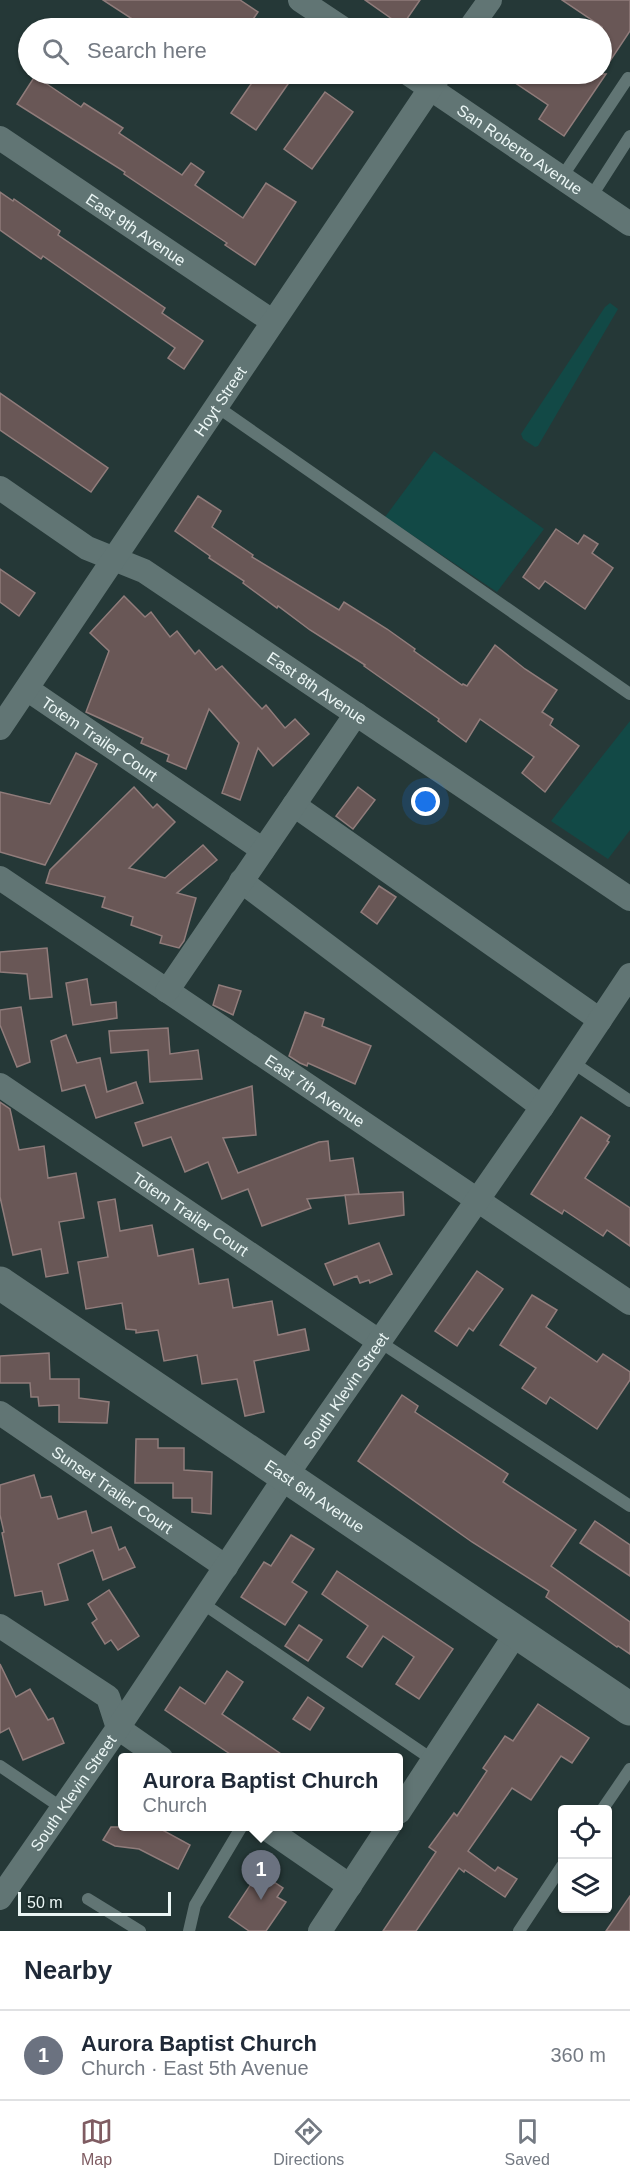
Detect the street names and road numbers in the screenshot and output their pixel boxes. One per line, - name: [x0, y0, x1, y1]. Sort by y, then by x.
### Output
- street label: San Roberto Avenue: [454, 101, 586, 198]
- street label: East 9th Avenue: [83, 190, 189, 269]
- street label: Hoyt Street: [191, 363, 250, 439]
- street label: East 8th Avenue: [264, 648, 370, 727]
- street label: Totem Trailer Court: [39, 693, 161, 784]
- street label: East 7th Avenue: [262, 1051, 368, 1130]
- street label: Totem Trailer Court: [129, 1169, 252, 1259]
- street label: South Klevin Street: [299, 1329, 392, 1452]
- street label: Sunset Trailer Court: [49, 1442, 176, 1537]
- street label: East 6th Avenue: [262, 1456, 368, 1536]
- street label: South Klevin Street: [27, 1731, 119, 1854]

